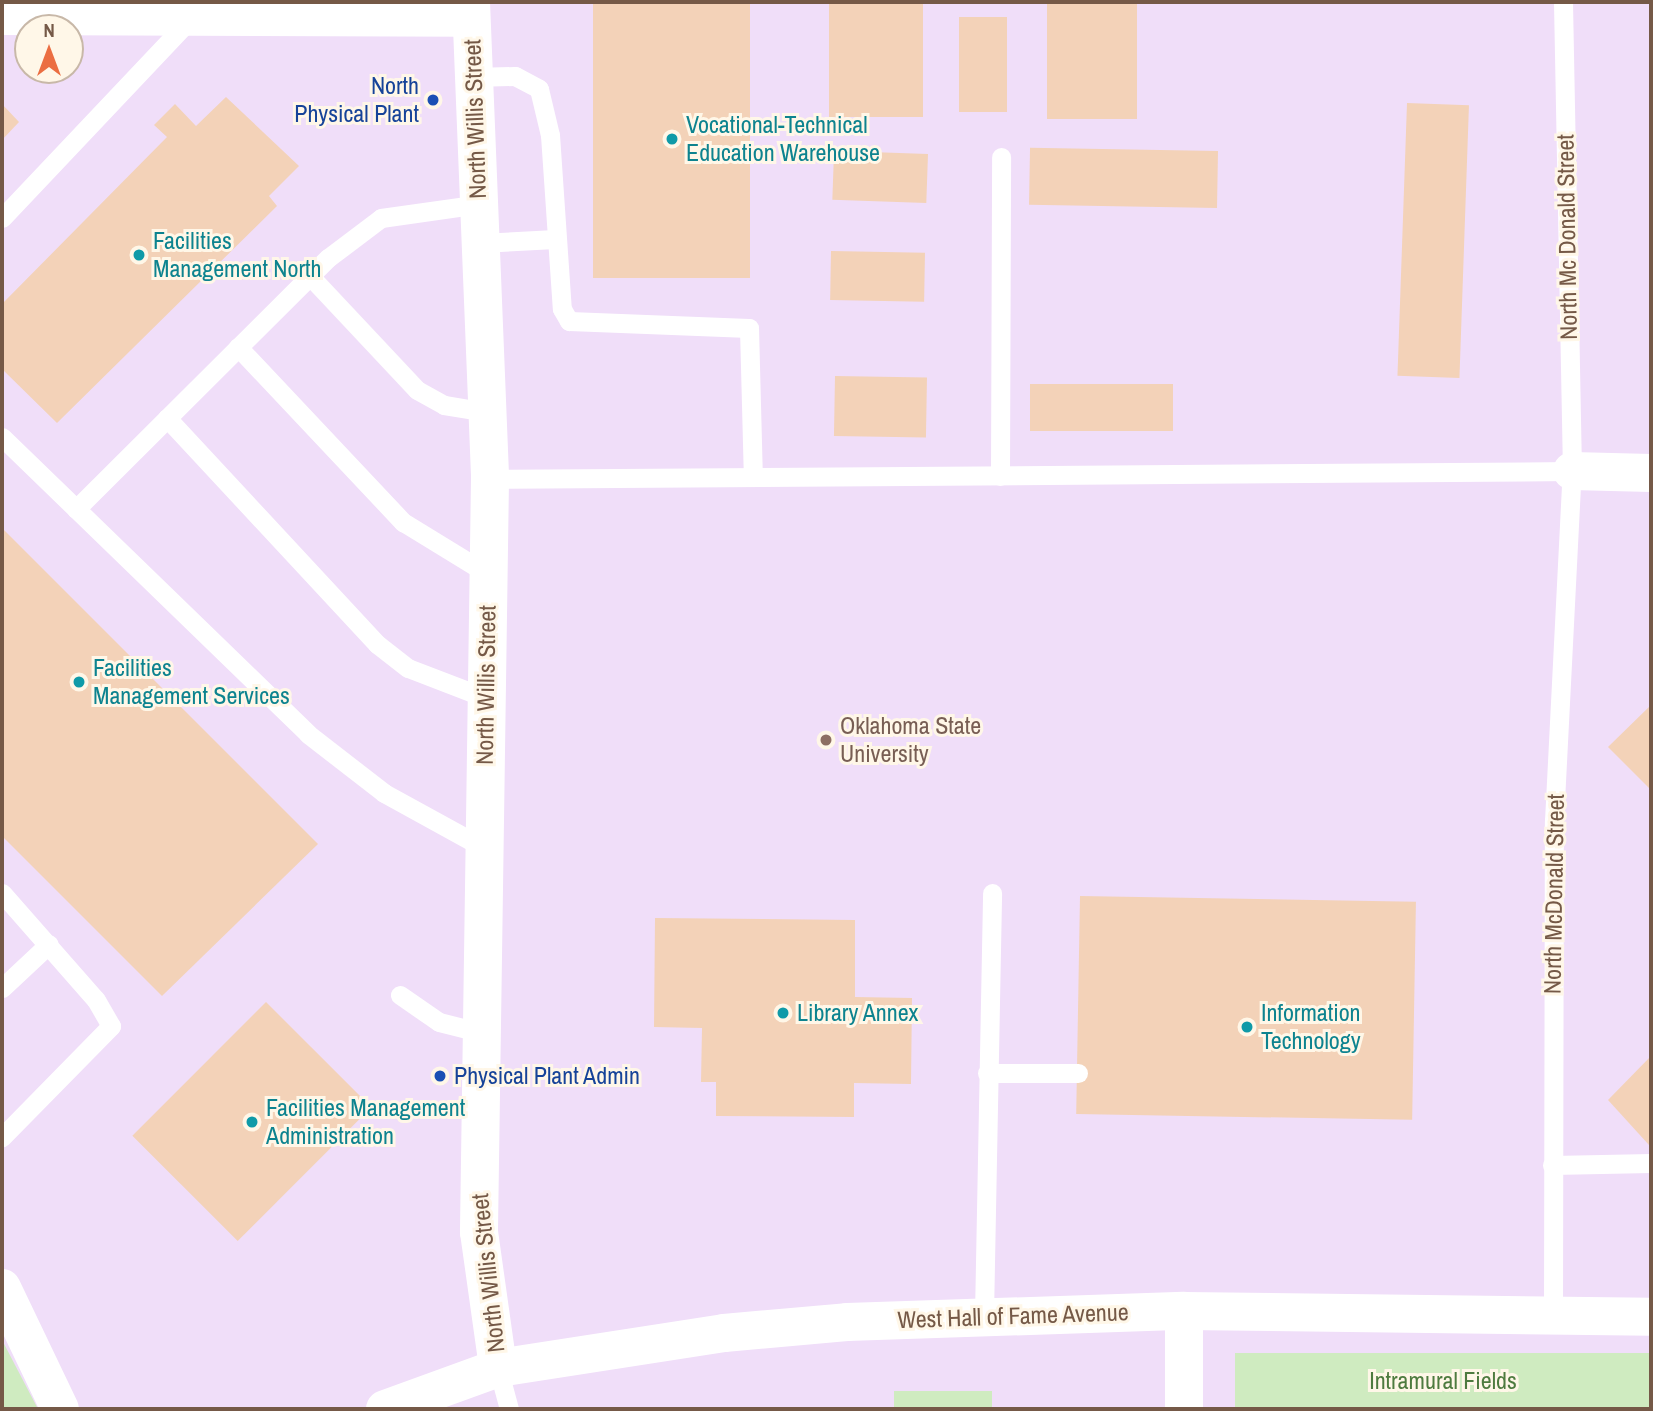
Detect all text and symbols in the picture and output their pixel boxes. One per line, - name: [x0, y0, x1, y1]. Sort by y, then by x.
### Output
- north arrow: [14, 14, 84, 84]
- text: N: [43, 17, 55, 43]
- street label: North Willis Street: [458, 39, 492, 199]
- place label: North Physical Plant: [294, 72, 419, 128]
- marker: North Physical Plant: [425, 92, 441, 108]
- place label: Vocational-Technical Education Warehouse: [686, 111, 880, 167]
- marker: Vocational-Technical Education Warehouse: [664, 131, 680, 147]
- street label: North Mc Donald Street: [1551, 134, 1583, 340]
- place label: Facilities Management North: [153, 227, 321, 283]
- marker: Facilities Management North: [131, 247, 147, 263]
- street label: North Willis Street: [470, 605, 502, 765]
- place label: Facilities Management Services: [93, 654, 290, 710]
- marker: Facilities Management Services: [71, 674, 87, 690]
- place label: Oklahoma State University: [840, 712, 981, 768]
- marker: Oklahoma State University: [818, 732, 834, 748]
- street label: North McDonald Street: [1538, 794, 1570, 994]
- place label: Library Annex: [797, 999, 920, 1027]
- place label: Information Technology: [1261, 999, 1361, 1055]
- marker: Library Annex: [775, 1005, 791, 1021]
- marker: Information Technology: [1239, 1019, 1255, 1035]
- place label: Physical Plant Admin: [454, 1062, 641, 1090]
- marker: Physical Plant Admin: [432, 1068, 448, 1084]
- place label: Facilities Management Administration: [266, 1094, 465, 1150]
- marker: Facilities Management Administration: [244, 1114, 260, 1130]
- street label: North Willis Street: [465, 1192, 511, 1354]
- street label: West Hall of Fame Avenue: [896, 1298, 1130, 1334]
- park label: Intramural Fields: [1369, 1367, 1517, 1395]

